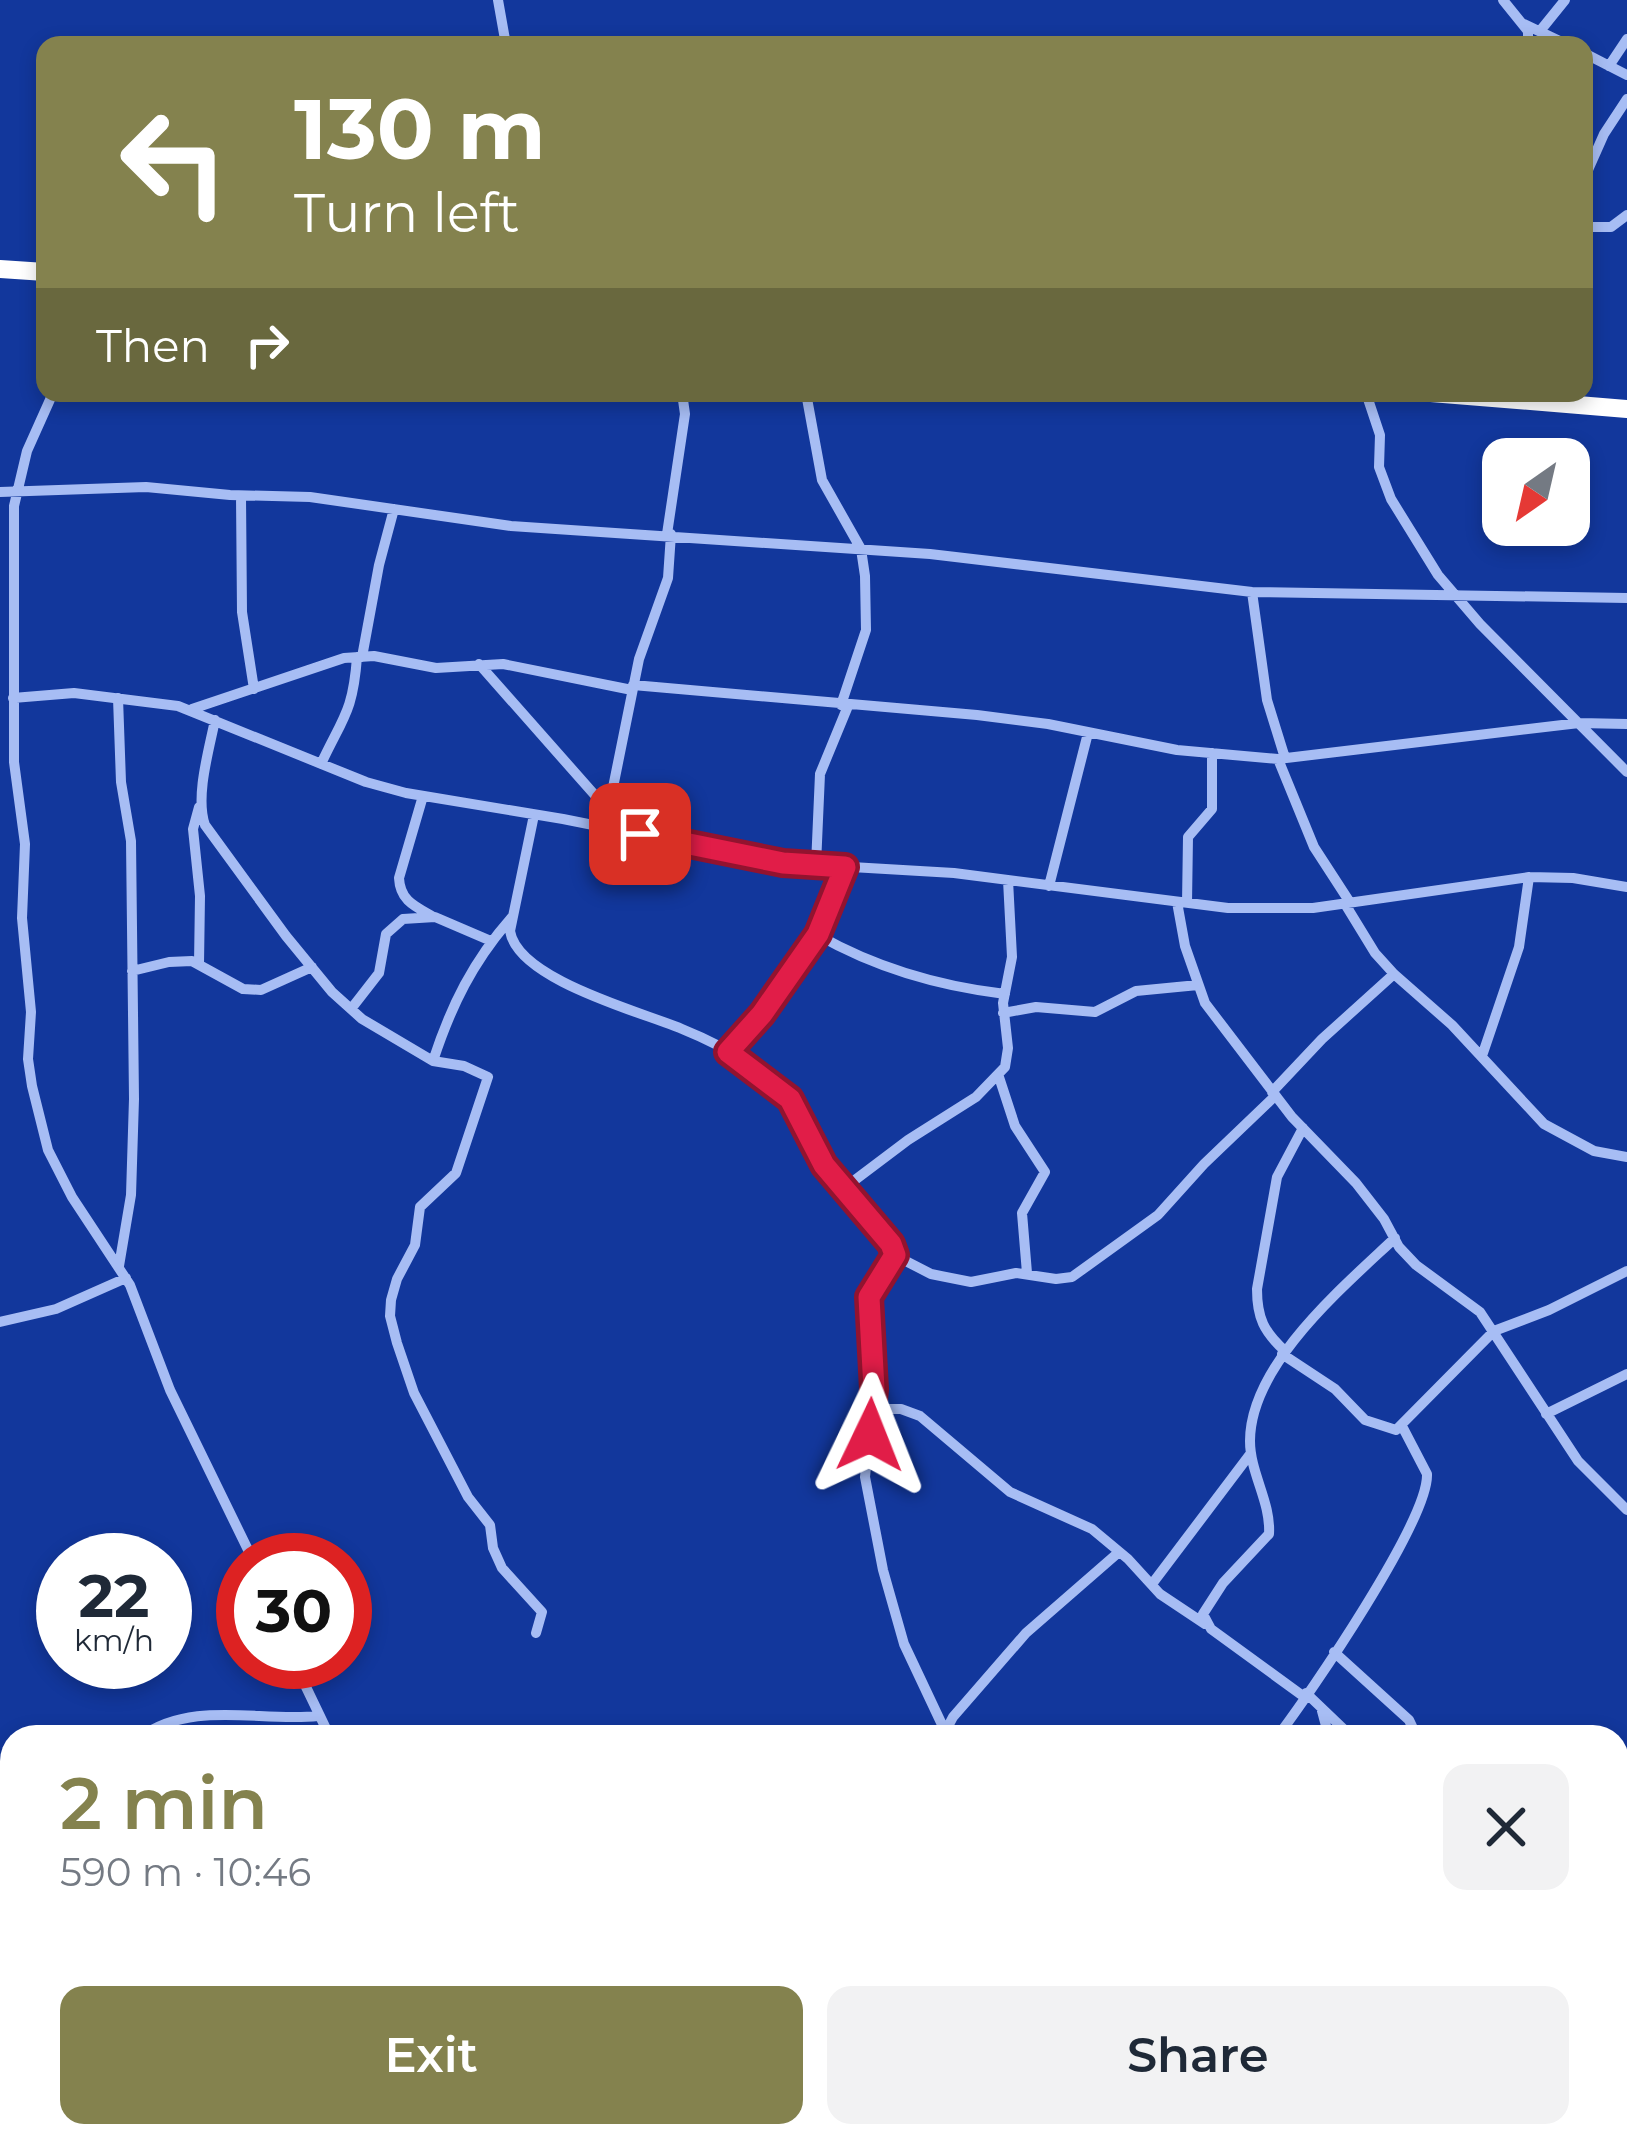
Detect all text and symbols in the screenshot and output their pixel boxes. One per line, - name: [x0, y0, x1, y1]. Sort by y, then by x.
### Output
- text: 130 m: [294, 78, 546, 180]
- icon: left: [96, 84, 252, 240]
- text: Turn left: [294, 180, 520, 246]
- icon: right: [234, 312, 300, 378]
- text: Then: [96, 318, 210, 373]
- north arrow: [1482, 438, 1590, 546]
- map controls: [1482, 438, 1590, 546]
- pin: [589, 783, 691, 885]
- icon: arrive: [607, 801, 673, 867]
- position arrow: [807, 1372, 933, 1498]
- speed limit sign: 30: [216, 1533, 372, 1689]
- text: 22: [79, 1559, 149, 1632]
- text: km/h: [74, 1622, 154, 1659]
- text: 2 min: [60, 1759, 268, 1847]
- button: close: [1443, 1764, 1569, 1890]
- text: 590 m · 10:46: [60, 1848, 311, 1896]
- button: Exit: [60, 1986, 803, 2124]
- button: Share: [827, 1986, 1569, 2124]

